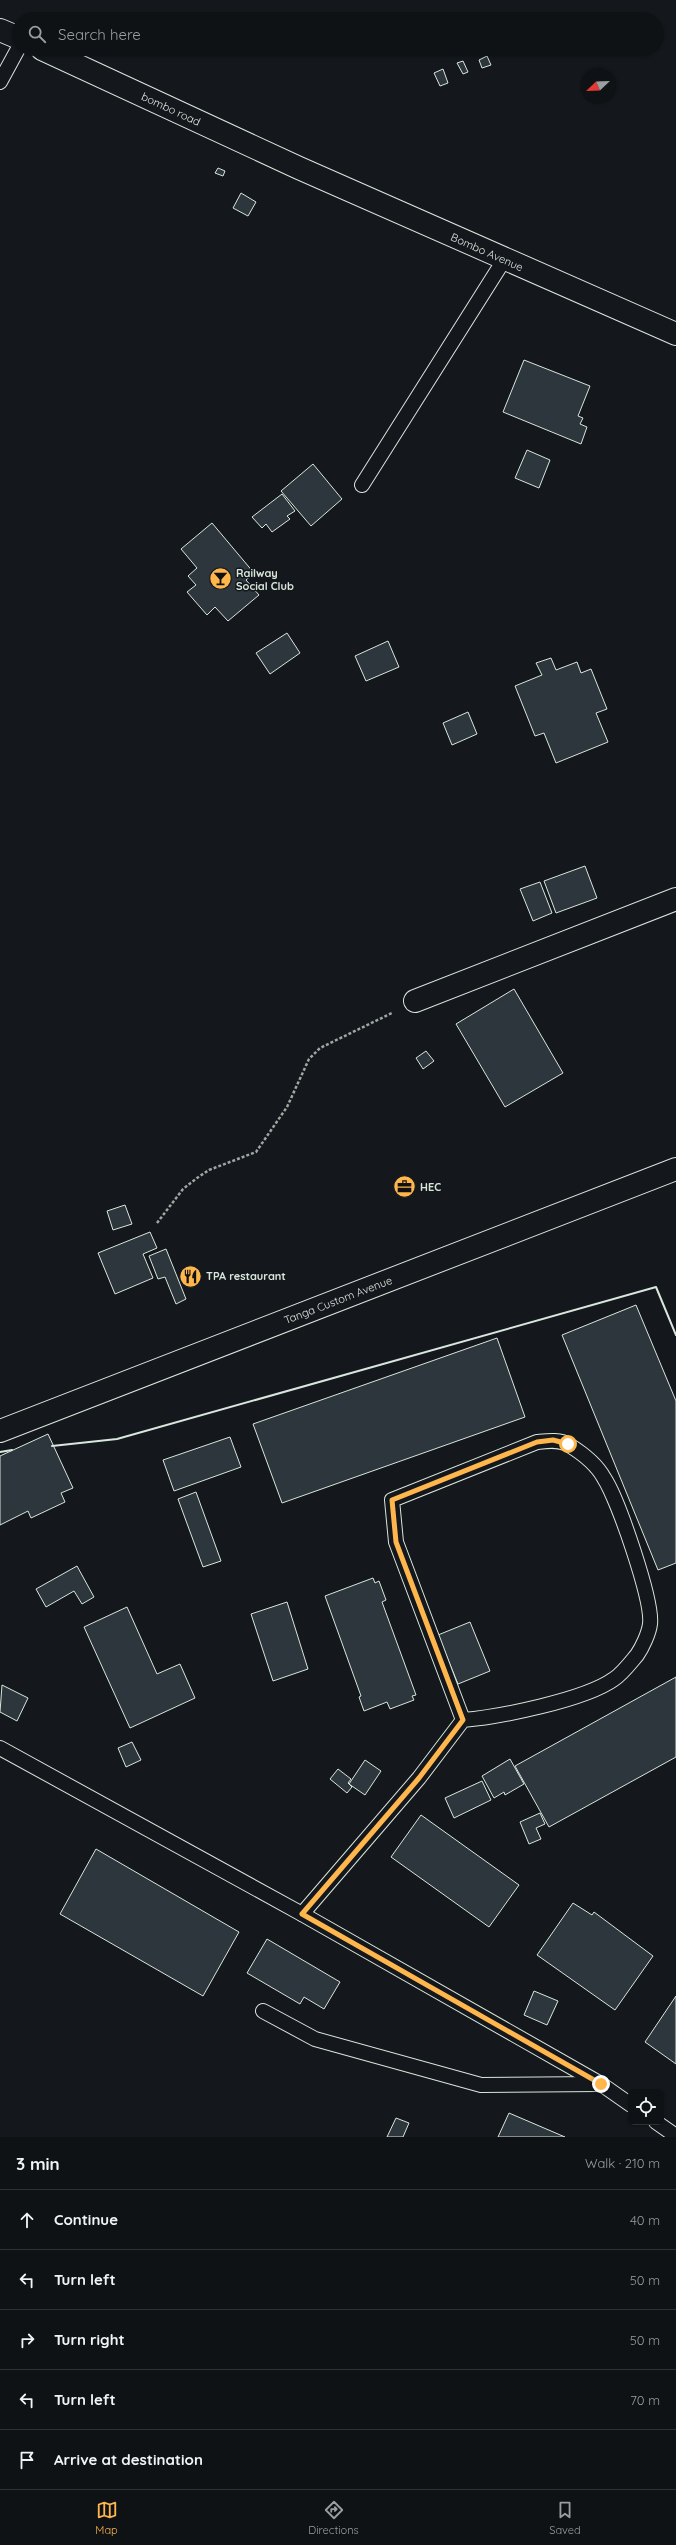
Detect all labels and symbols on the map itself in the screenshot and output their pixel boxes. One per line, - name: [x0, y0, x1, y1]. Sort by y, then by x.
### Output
- north arrow: [580, 68, 616, 104]
- street label: bombo road: [139, 89, 203, 129]
- street label: Bombo Avenue: [449, 230, 525, 274]
- bar icon: Railway Social Club: [207, 566, 233, 592]
- place label: Railway Social Club: [236, 566, 294, 593]
- office icon: HEC: [391, 1174, 417, 1200]
- place label: HEC: [420, 1180, 441, 1194]
- restaurant icon: TPA restaurant: [178, 1263, 204, 1289]
- place label: TPA restaurant: [206, 1269, 286, 1283]
- street label: Tanga Custom Avenue: [282, 1273, 394, 1327]
- route start: [559, 1435, 577, 1453]
- route end: [592, 2075, 610, 2093]

